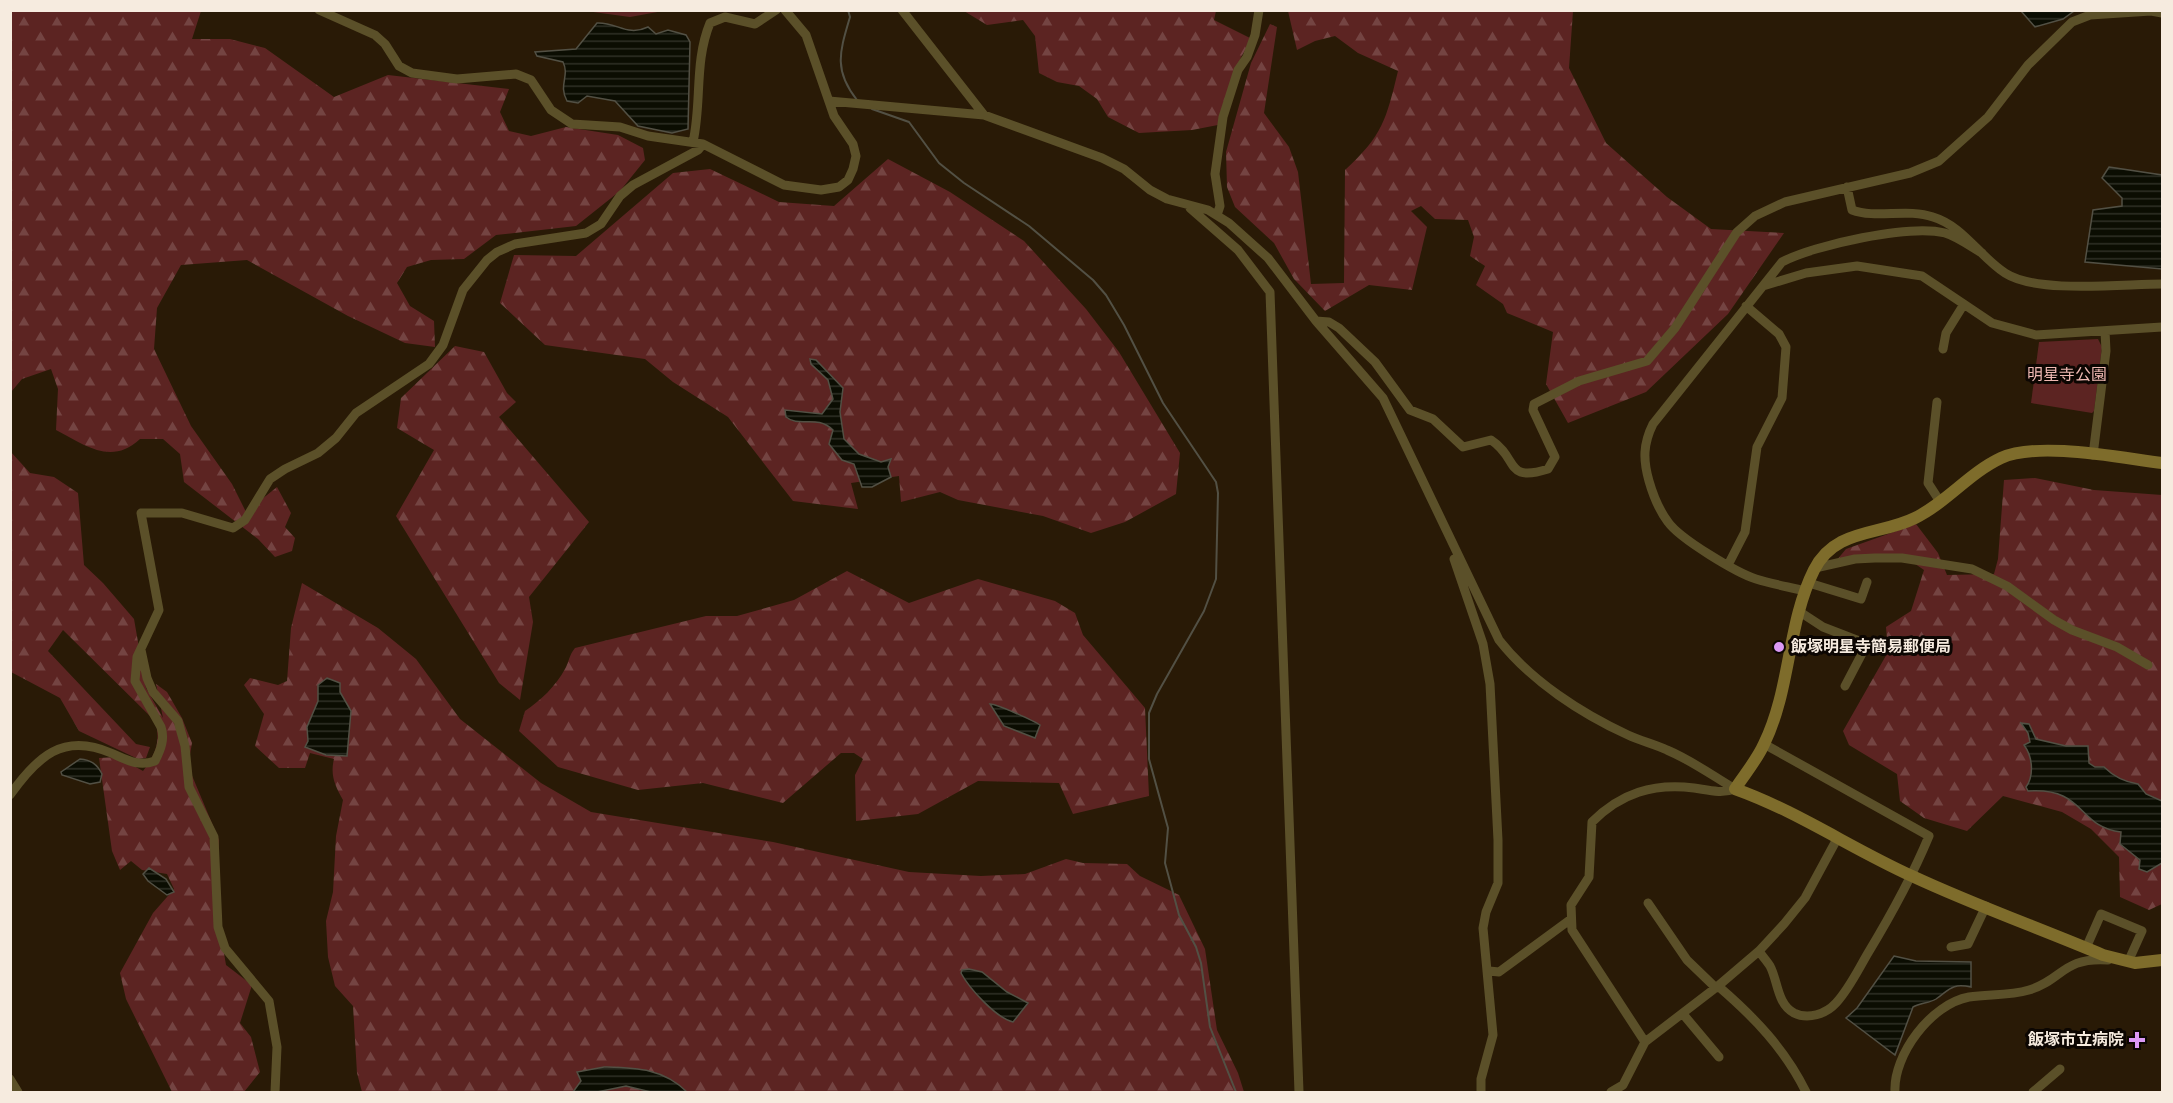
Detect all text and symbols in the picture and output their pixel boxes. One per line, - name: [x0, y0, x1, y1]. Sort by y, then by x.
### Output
- park label: 明星寺公園: [2027, 364, 2107, 386]
- place label: 飯塚明星寺簡易郵便局: [1790, 636, 1951, 658]
- marker: 飯塚明星寺簡易郵便局: [1772, 640, 1786, 654]
- place label: 飯塚市立病院: [2027, 1029, 2124, 1051]
- marker: 飯塚市立病院: [2128, 1031, 2146, 1049]

